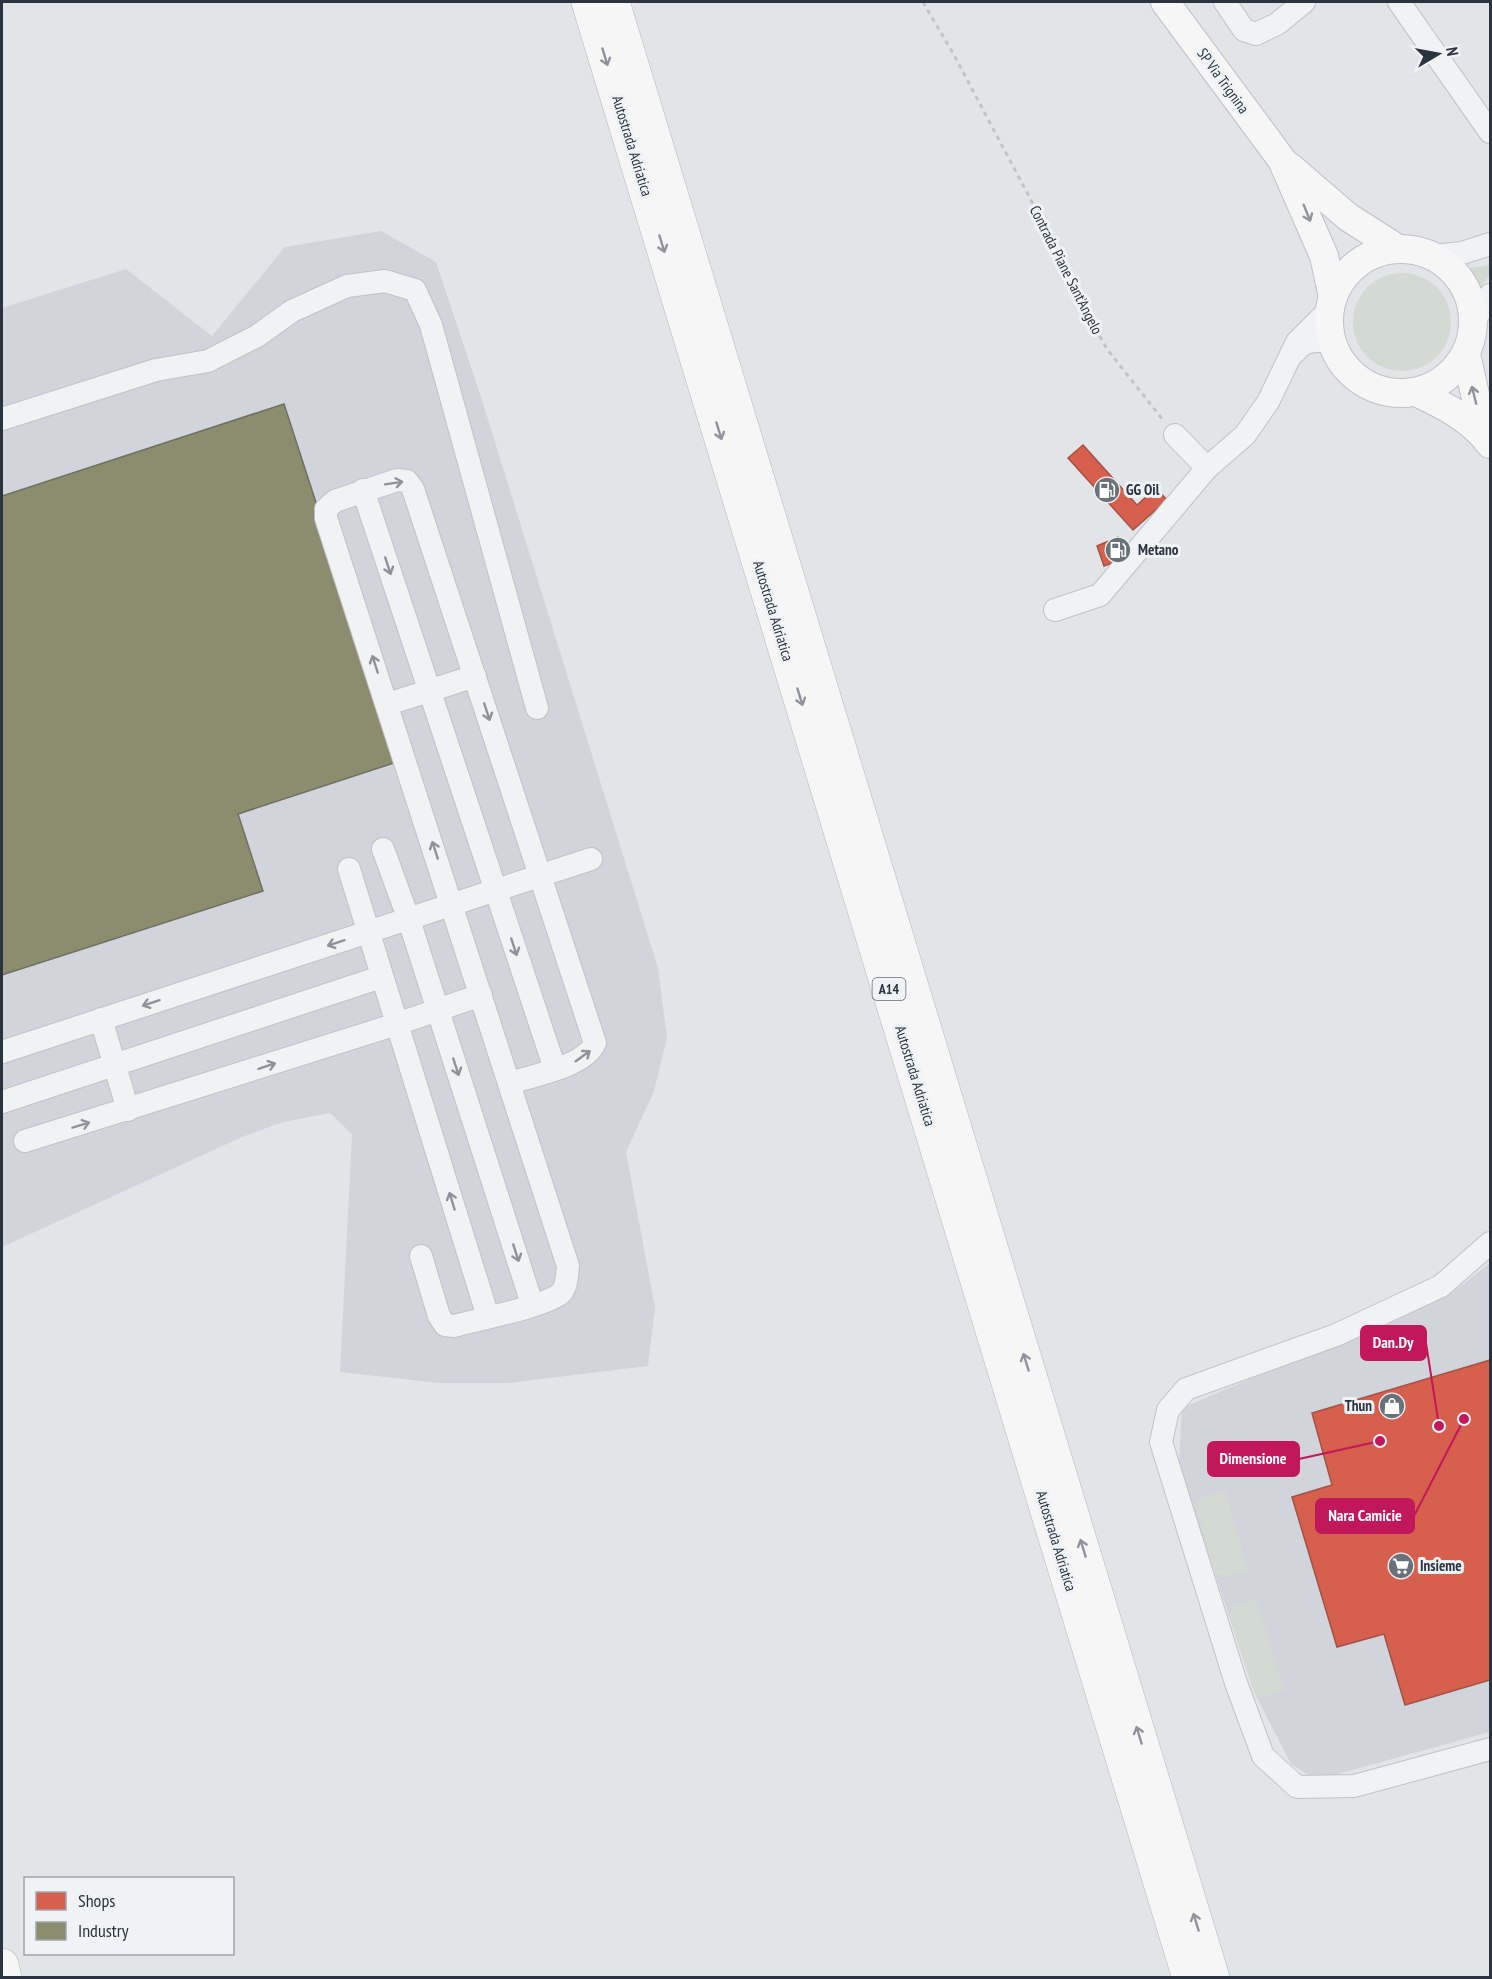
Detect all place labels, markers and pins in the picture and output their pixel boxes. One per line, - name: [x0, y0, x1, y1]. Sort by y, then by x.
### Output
- fuel station icon: GG Oil: [1092, 475, 1122, 505]
- place label: GG Oil: [1126, 480, 1160, 499]
- fuel station icon: Metano: [1103, 535, 1133, 565]
- place label: Metano: [1138, 540, 1179, 559]
- callout: Dan.Dy: [1361, 1326, 1426, 1360]
- shop icon: Thun: [1377, 1391, 1407, 1421]
- place label: Thun: [1345, 1396, 1372, 1415]
- callout: Dimensione: [1208, 1442, 1299, 1476]
- callout: Nara Camicie: [1316, 1499, 1414, 1533]
- supermarket icon: Insieme: [1386, 1551, 1416, 1581]
- place label: Insieme: [1420, 1556, 1462, 1575]

